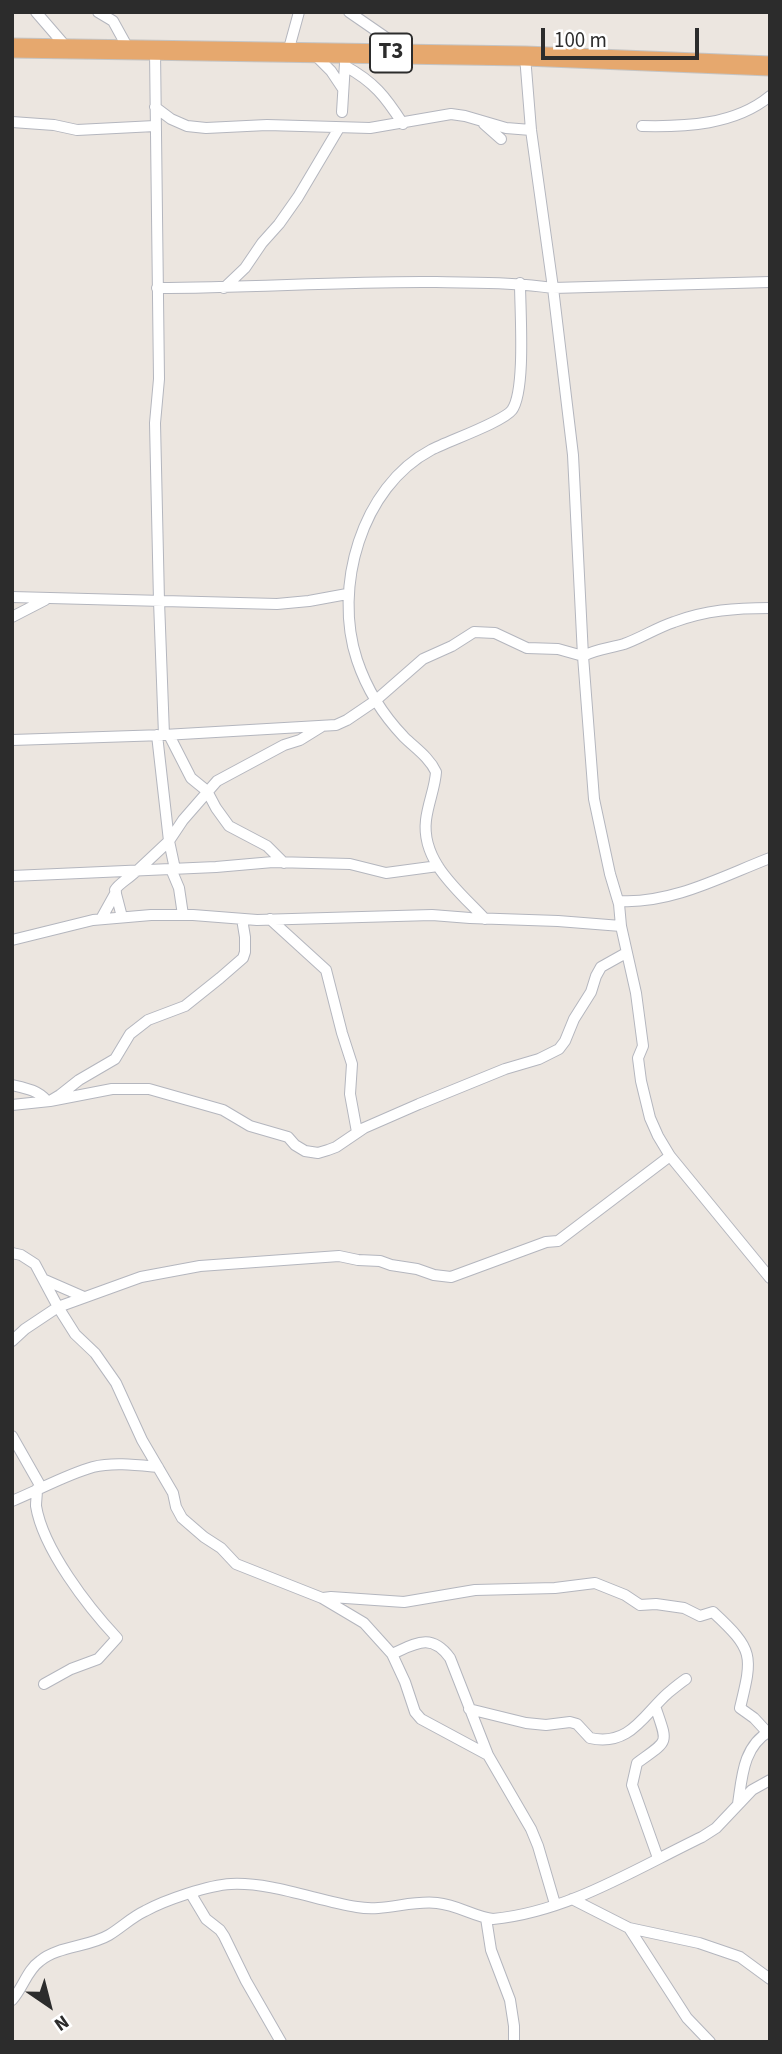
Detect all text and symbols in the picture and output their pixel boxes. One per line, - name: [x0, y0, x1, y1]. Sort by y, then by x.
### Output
- scale bar: [544, 14, 702, 58]
- text: 100 m: [554, 25, 607, 55]
- road number: T3: [370, 34, 412, 72]
- north arrow: [14, 1970, 84, 2040]
- text: N: [48, 2008, 74, 2037]

